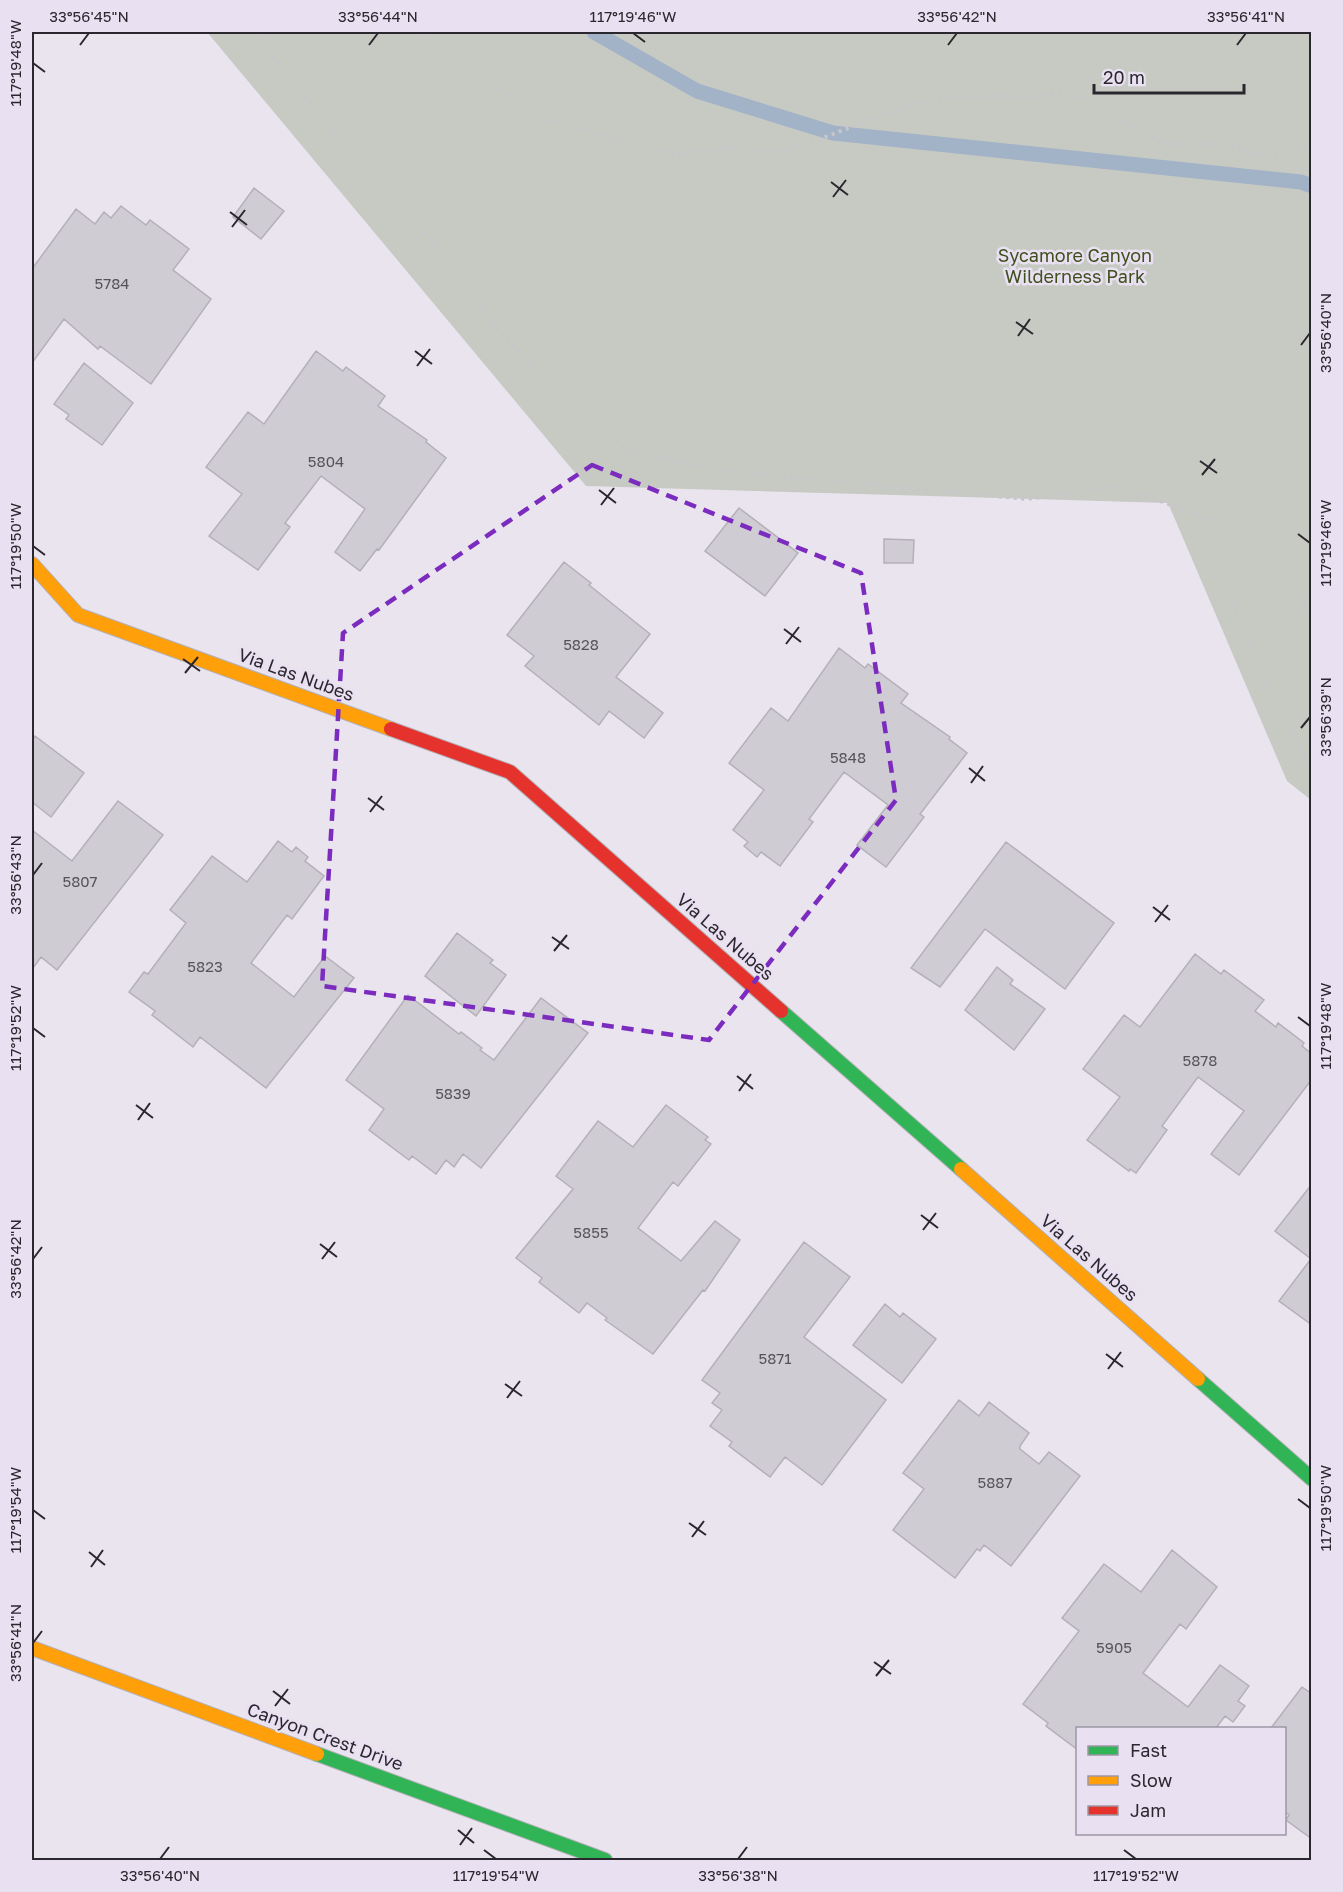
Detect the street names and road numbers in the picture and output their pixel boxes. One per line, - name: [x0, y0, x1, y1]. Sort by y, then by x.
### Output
- street label: Via Las Nubes: [235, 643, 357, 705]
- street label: Via Las Nubes: [672, 888, 779, 985]
- street label: Via Las Nubes: [1036, 1209, 1143, 1306]
- street label: Canyon Crest Drive: [244, 1698, 406, 1775]

